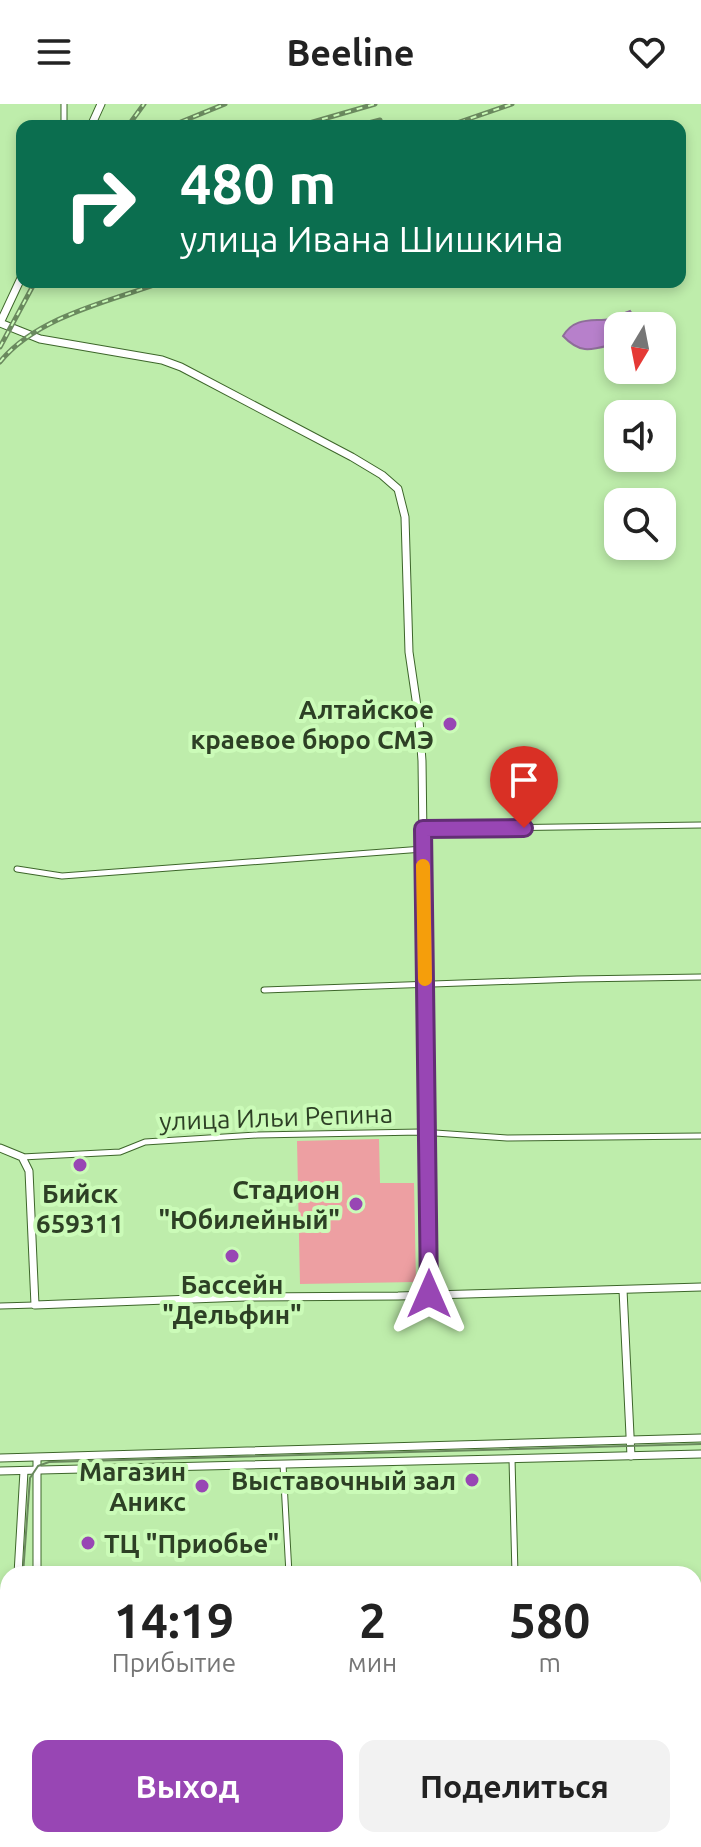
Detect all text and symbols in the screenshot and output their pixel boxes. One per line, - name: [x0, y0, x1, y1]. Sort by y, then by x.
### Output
- icon: menu: [32, 30, 76, 74]
- icon: heart: [625, 30, 669, 74]
- text: Beeline: [286, 32, 415, 73]
- icon: right: [48, 152, 152, 256]
- text: 480 m: [180, 152, 336, 215]
- text: улица Ивана Шишкина: [180, 218, 564, 259]
- north arrow: [604, 312, 676, 384]
- map controls: [604, 312, 676, 560]
- button: sound: [604, 400, 676, 472]
- button: search: [604, 488, 676, 560]
- place label: Алтайское краевое бюро СМЭ: [190, 695, 434, 754]
- marker: Алтайское краевое бюро СМЭ: [441, 715, 459, 733]
- pin: [490, 746, 558, 828]
- icon: arrive: [502, 758, 546, 802]
- street label: улица Ильи Репина: [159, 1098, 393, 1136]
- marker: Бийск 659311: [71, 1156, 89, 1174]
- place label: Стадион "Юбилейный": [158, 1175, 340, 1234]
- place label: Бийск 659311: [36, 1179, 124, 1238]
- marker: Стадион "Юбилейный": [347, 1195, 365, 1213]
- marker: Бассейн "Дельфин": [223, 1247, 241, 1265]
- position arrow: [387, 1252, 471, 1336]
- place label: Бассейн "Дельфин": [162, 1270, 302, 1329]
- place label: Магазин Аникс: [79, 1457, 186, 1516]
- place label: Выставочный зал: [231, 1466, 456, 1495]
- marker: Выставочный зал: [463, 1471, 481, 1489]
- marker: Магазин Аникс: [193, 1477, 211, 1495]
- place label: ТЦ "Приобье": [104, 1529, 279, 1558]
- marker: ТЦ "Приобье": [79, 1534, 97, 1552]
- text: 14:19: [114, 1593, 234, 1647]
- text: 2: [359, 1593, 386, 1647]
- text: 580: [509, 1593, 590, 1647]
- text: Прибытие: [112, 1648, 236, 1677]
- text: мин: [348, 1648, 397, 1677]
- text: m: [538, 1648, 561, 1677]
- button: Выход: [32, 1740, 343, 1832]
- button: Поделиться: [359, 1740, 670, 1832]

